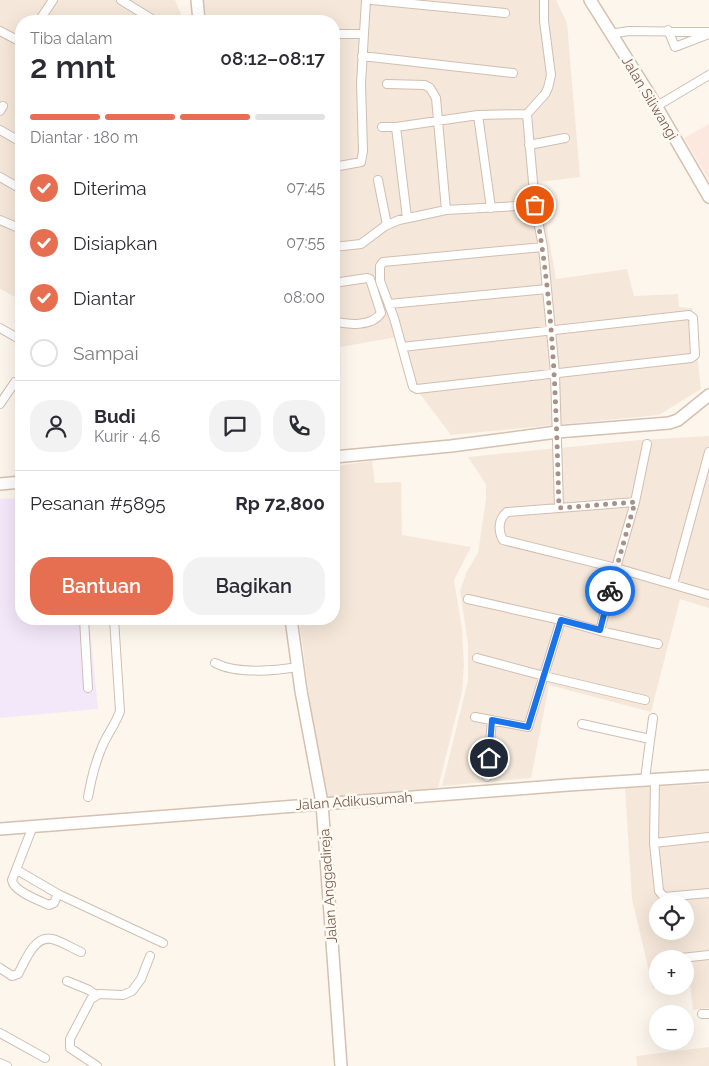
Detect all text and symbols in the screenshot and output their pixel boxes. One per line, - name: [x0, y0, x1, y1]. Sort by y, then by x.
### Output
- text: Tiba dalam: [30, 29, 112, 48]
- text: 08:12–08:17: [220, 47, 325, 69]
- text: 2 mnt: [30, 48, 116, 85]
- street label: Jalan Siliwangi: [619, 53, 681, 143]
- text: Diantar · 180 m: [30, 128, 138, 147]
- icon: check: [30, 174, 58, 202]
- text: Diterima: [73, 177, 147, 199]
- text: 07:45: [286, 178, 325, 197]
- pin: [514, 184, 556, 226]
- icon: bag: [521, 191, 549, 219]
- icon: check: [30, 229, 58, 257]
- text: Disiapkan: [73, 232, 158, 254]
- text: 07:55: [286, 233, 325, 252]
- icon: check: [30, 284, 58, 312]
- text: Diantar: [73, 287, 135, 309]
- text: 08:00: [283, 288, 325, 307]
- text: Sampai: [73, 342, 139, 364]
- button: person: [30, 400, 82, 452]
- button: chat: [209, 400, 261, 452]
- button: phone: [273, 400, 325, 452]
- text: Budi: [94, 405, 136, 427]
- text: Kurir · 4.6: [94, 427, 160, 446]
- text: Pesanan #5895: [30, 492, 166, 514]
- text: Rp 72,800: [235, 492, 325, 514]
- button: Bantuan: [30, 557, 173, 615]
- button: Bagikan: [183, 557, 325, 615]
- courier: [585, 566, 635, 616]
- icon: bike: [596, 577, 624, 605]
- pin: [468, 737, 510, 779]
- icon: home: [475, 744, 503, 772]
- street label: Jalan Adikusumah: [295, 789, 413, 813]
- street label: Jalan Anggadireja: [316, 828, 340, 944]
- map controls: [649, 895, 694, 1050]
- button: locate: [649, 895, 694, 940]
- button: +: [649, 950, 694, 995]
- button: −: [649, 1005, 694, 1050]

